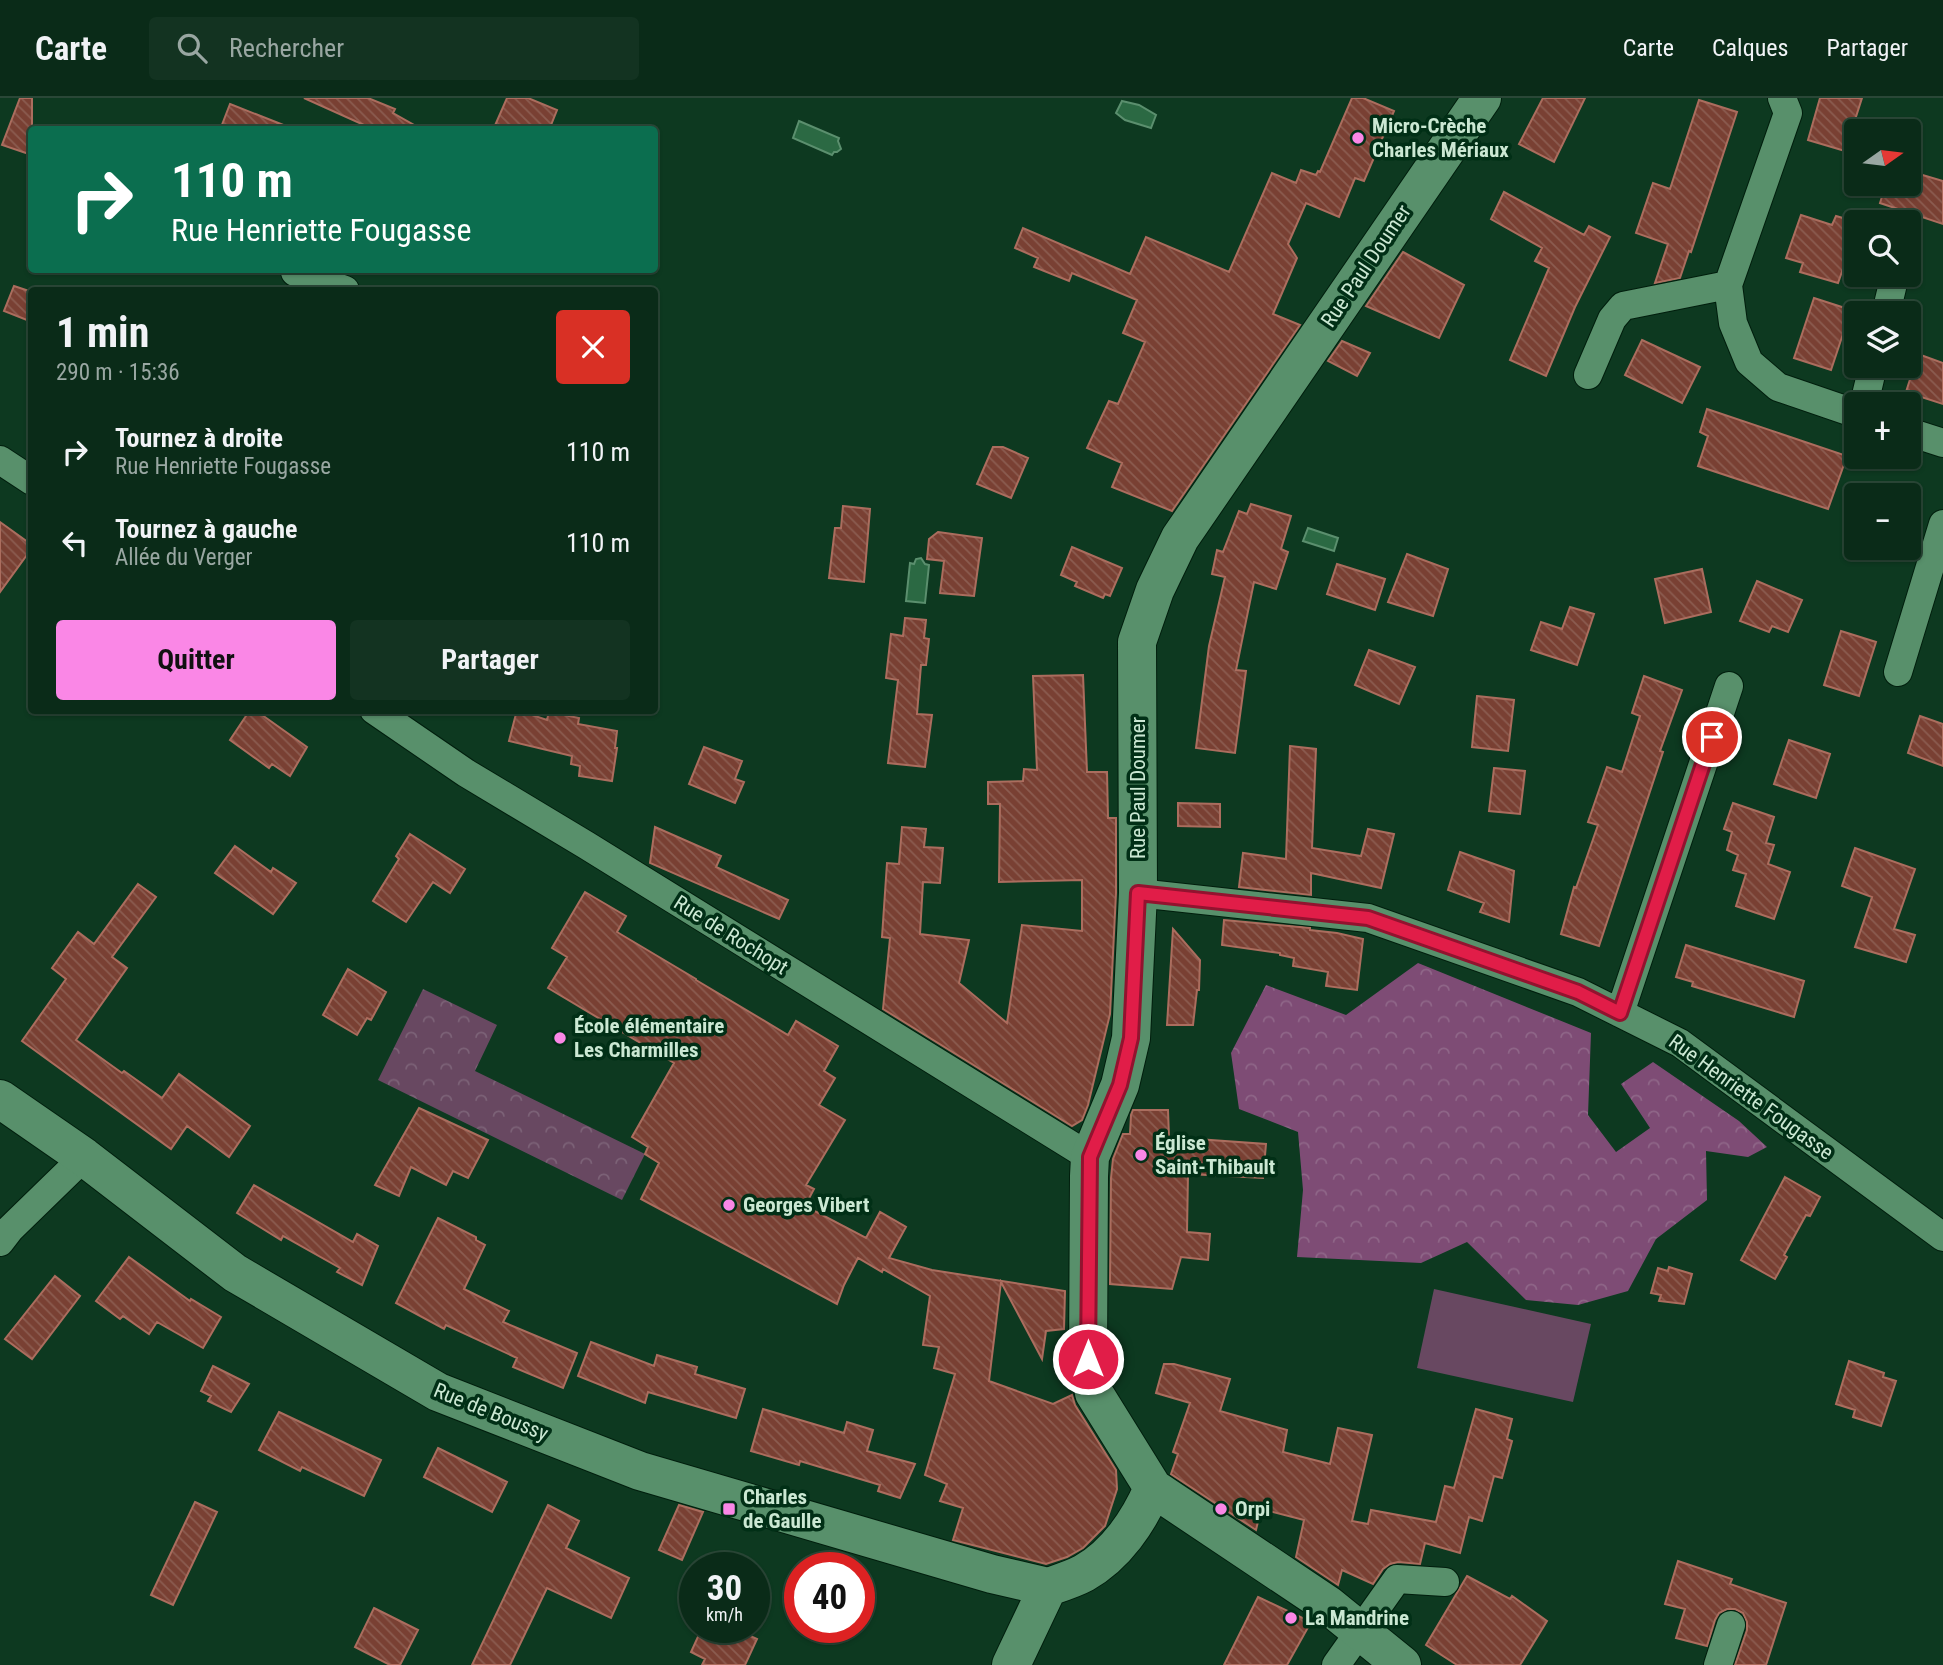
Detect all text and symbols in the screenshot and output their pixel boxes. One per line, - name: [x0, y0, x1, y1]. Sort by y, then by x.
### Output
- search box: [149, 17, 639, 80]
- text: Carte: [35, 29, 107, 68]
- icon: search: [173, 29, 211, 67]
- text: Rechercher: [229, 33, 344, 63]
- text: Carte: [1623, 34, 1674, 62]
- text: Calques: [1712, 34, 1788, 62]
- text: Partager: [1826, 34, 1908, 62]
- place label: Micro-Crèche Charles Mériaux: [1372, 114, 1509, 162]
- north arrow: [1844, 119, 1922, 196]
- map controls: [1844, 119, 1921, 560]
- marker: Micro-Crèche Charles Mériaux: [1350, 130, 1366, 146]
- text: 110 m: [171, 152, 293, 209]
- icon: right: [56, 154, 147, 245]
- street label: Rue Paul Doumer: [1316, 200, 1416, 332]
- button: search: [1844, 210, 1921, 287]
- text: Rue Henriette Fougasse: [171, 211, 471, 249]
- button: layers: [1844, 301, 1921, 378]
- text: 1 min: [56, 308, 149, 357]
- button: close: [556, 310, 630, 384]
- text: 290 m · 15:36: [56, 359, 180, 386]
- button: +: [1844, 392, 1921, 469]
- text: Tournez à droite: [115, 423, 283, 453]
- icon: right: [56, 433, 94, 471]
- text: 110 m: [566, 437, 630, 467]
- text: Rue Henriette Fougasse: [115, 453, 331, 480]
- button: −: [1844, 483, 1921, 560]
- text: Tournez à gauche: [115, 514, 297, 544]
- icon: left: [56, 524, 94, 562]
- text: 110 m: [566, 528, 630, 558]
- text: Allée du Verger: [115, 544, 253, 571]
- button: Quitter: [56, 620, 336, 700]
- button: Partager: [350, 620, 630, 700]
- pin: [1682, 707, 1742, 767]
- street label: Rue Paul Doumer: [1126, 717, 1150, 859]
- icon: arrive: [1693, 718, 1731, 756]
- street label: Rue de Rochopt: [670, 890, 792, 980]
- place label: École élémentaire Les Charmilles: [574, 1014, 724, 1062]
- street label: Rue Henriette Fougasse: [1664, 1029, 1838, 1165]
- marker: École élémentaire Les Charmilles: [552, 1030, 568, 1046]
- place label: Église Saint-Thibault: [1155, 1131, 1275, 1179]
- marker: Église Saint-Thibault: [1133, 1147, 1149, 1163]
- place label: Georges Vibert: [743, 1193, 869, 1217]
- marker: Georges Vibert: [721, 1197, 737, 1213]
- position arrow: [1051, 1322, 1125, 1396]
- street label: Rue de Boussy: [430, 1378, 552, 1446]
- place label: Charles de Gaulle: [743, 1485, 821, 1533]
- place label: Orpi: [1235, 1497, 1270, 1521]
- marker: Charles de Gaulle: [721, 1501, 737, 1517]
- marker: Orpi: [1213, 1501, 1229, 1517]
- speed limit sign: 40: [784, 1552, 875, 1643]
- text: 30: [707, 1568, 742, 1609]
- text: km/h: [706, 1604, 743, 1625]
- place label: La Mandrine: [1305, 1606, 1409, 1630]
- marker: La Mandrine: [1283, 1610, 1299, 1626]

